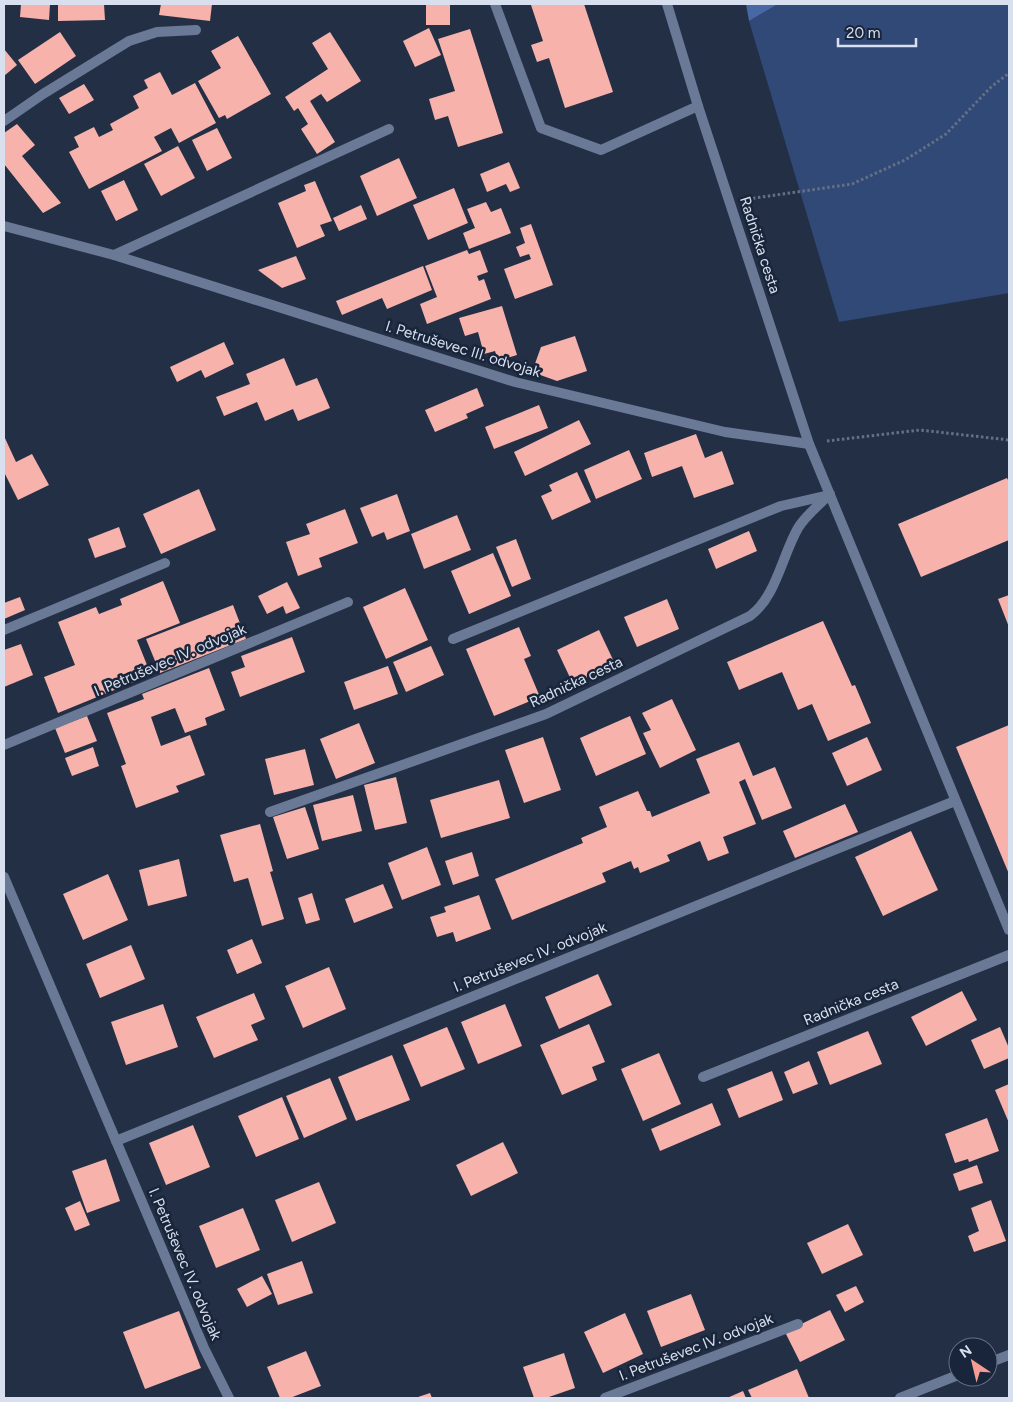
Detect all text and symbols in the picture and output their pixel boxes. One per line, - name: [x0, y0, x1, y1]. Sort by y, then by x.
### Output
- scale bar: [838, 15, 916, 47]
- text: 20 m: [846, 24, 880, 42]
- street label: Radnička cesta: [736, 194, 784, 296]
- street label: I. Petruševec III. odvojak: [383, 317, 543, 381]
- street label: I. Petruševec IV. odvojak: [91, 619, 249, 700]
- street label: Radnička cesta: [526, 653, 626, 711]
- street label: I. Petruševec IV. odvojak: [451, 918, 610, 996]
- street label: Radnička cesta: [801, 975, 901, 1029]
- street label: I. Petruševec IV. odvojak: [145, 1185, 226, 1343]
- street label: I. Petruševec IV. odvojak: [616, 1309, 776, 1385]
- north arrow: [948, 1337, 998, 1387]
- text: N: [957, 1342, 975, 1362]

